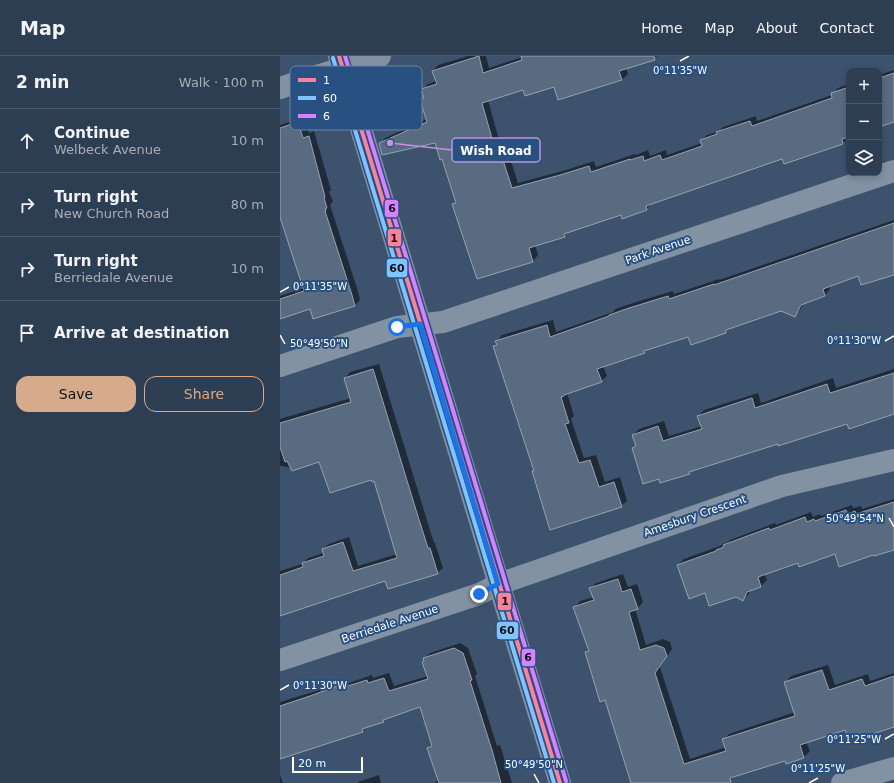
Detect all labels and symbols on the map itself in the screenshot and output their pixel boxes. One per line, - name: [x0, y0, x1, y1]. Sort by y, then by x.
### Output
- text: 0°11'35"W: [653, 65, 707, 76]
- legend: [290, 66, 422, 130]
- text: 1: [323, 74, 330, 87]
- text: 60: [323, 92, 337, 105]
- text: 6: [323, 110, 330, 123]
- callout: Wish Road: [452, 138, 540, 162]
- text: Wish Road: [460, 144, 532, 158]
- line badge: 6: [384, 199, 399, 218]
- text: 6: [388, 202, 396, 215]
- line badge: 1: [387, 228, 402, 247]
- text: 1: [390, 232, 398, 245]
- street label: Park Avenue: [624, 233, 693, 267]
- line badge: 60: [386, 258, 408, 278]
- text: 60: [389, 262, 405, 275]
- text: 0°11'35"W: [293, 281, 347, 292]
- route start: [388, 318, 406, 336]
- text: 0°11'30"W: [827, 335, 881, 346]
- text: 50°49'50"N: [290, 338, 348, 349]
- street label: Amesbury Crescent: [642, 492, 749, 540]
- text: 50°49'54"N: [826, 513, 884, 524]
- route end: [470, 585, 488, 603]
- line badge: 1: [497, 592, 512, 611]
- text: 1: [501, 595, 509, 608]
- street label: Berriedale Avenue: [340, 602, 440, 646]
- line badge: 60: [496, 621, 519, 640]
- text: 60: [499, 624, 515, 637]
- line badge: 6: [521, 648, 536, 667]
- text: 6: [524, 651, 532, 664]
- text: 0°11'30"W: [293, 680, 347, 691]
- text: 0°11'25"W: [827, 734, 881, 745]
- scale bar: [292, 755, 363, 774]
- text: 50°49'50"N: [505, 759, 563, 770]
- text: 0°11'25"W: [791, 763, 845, 774]

